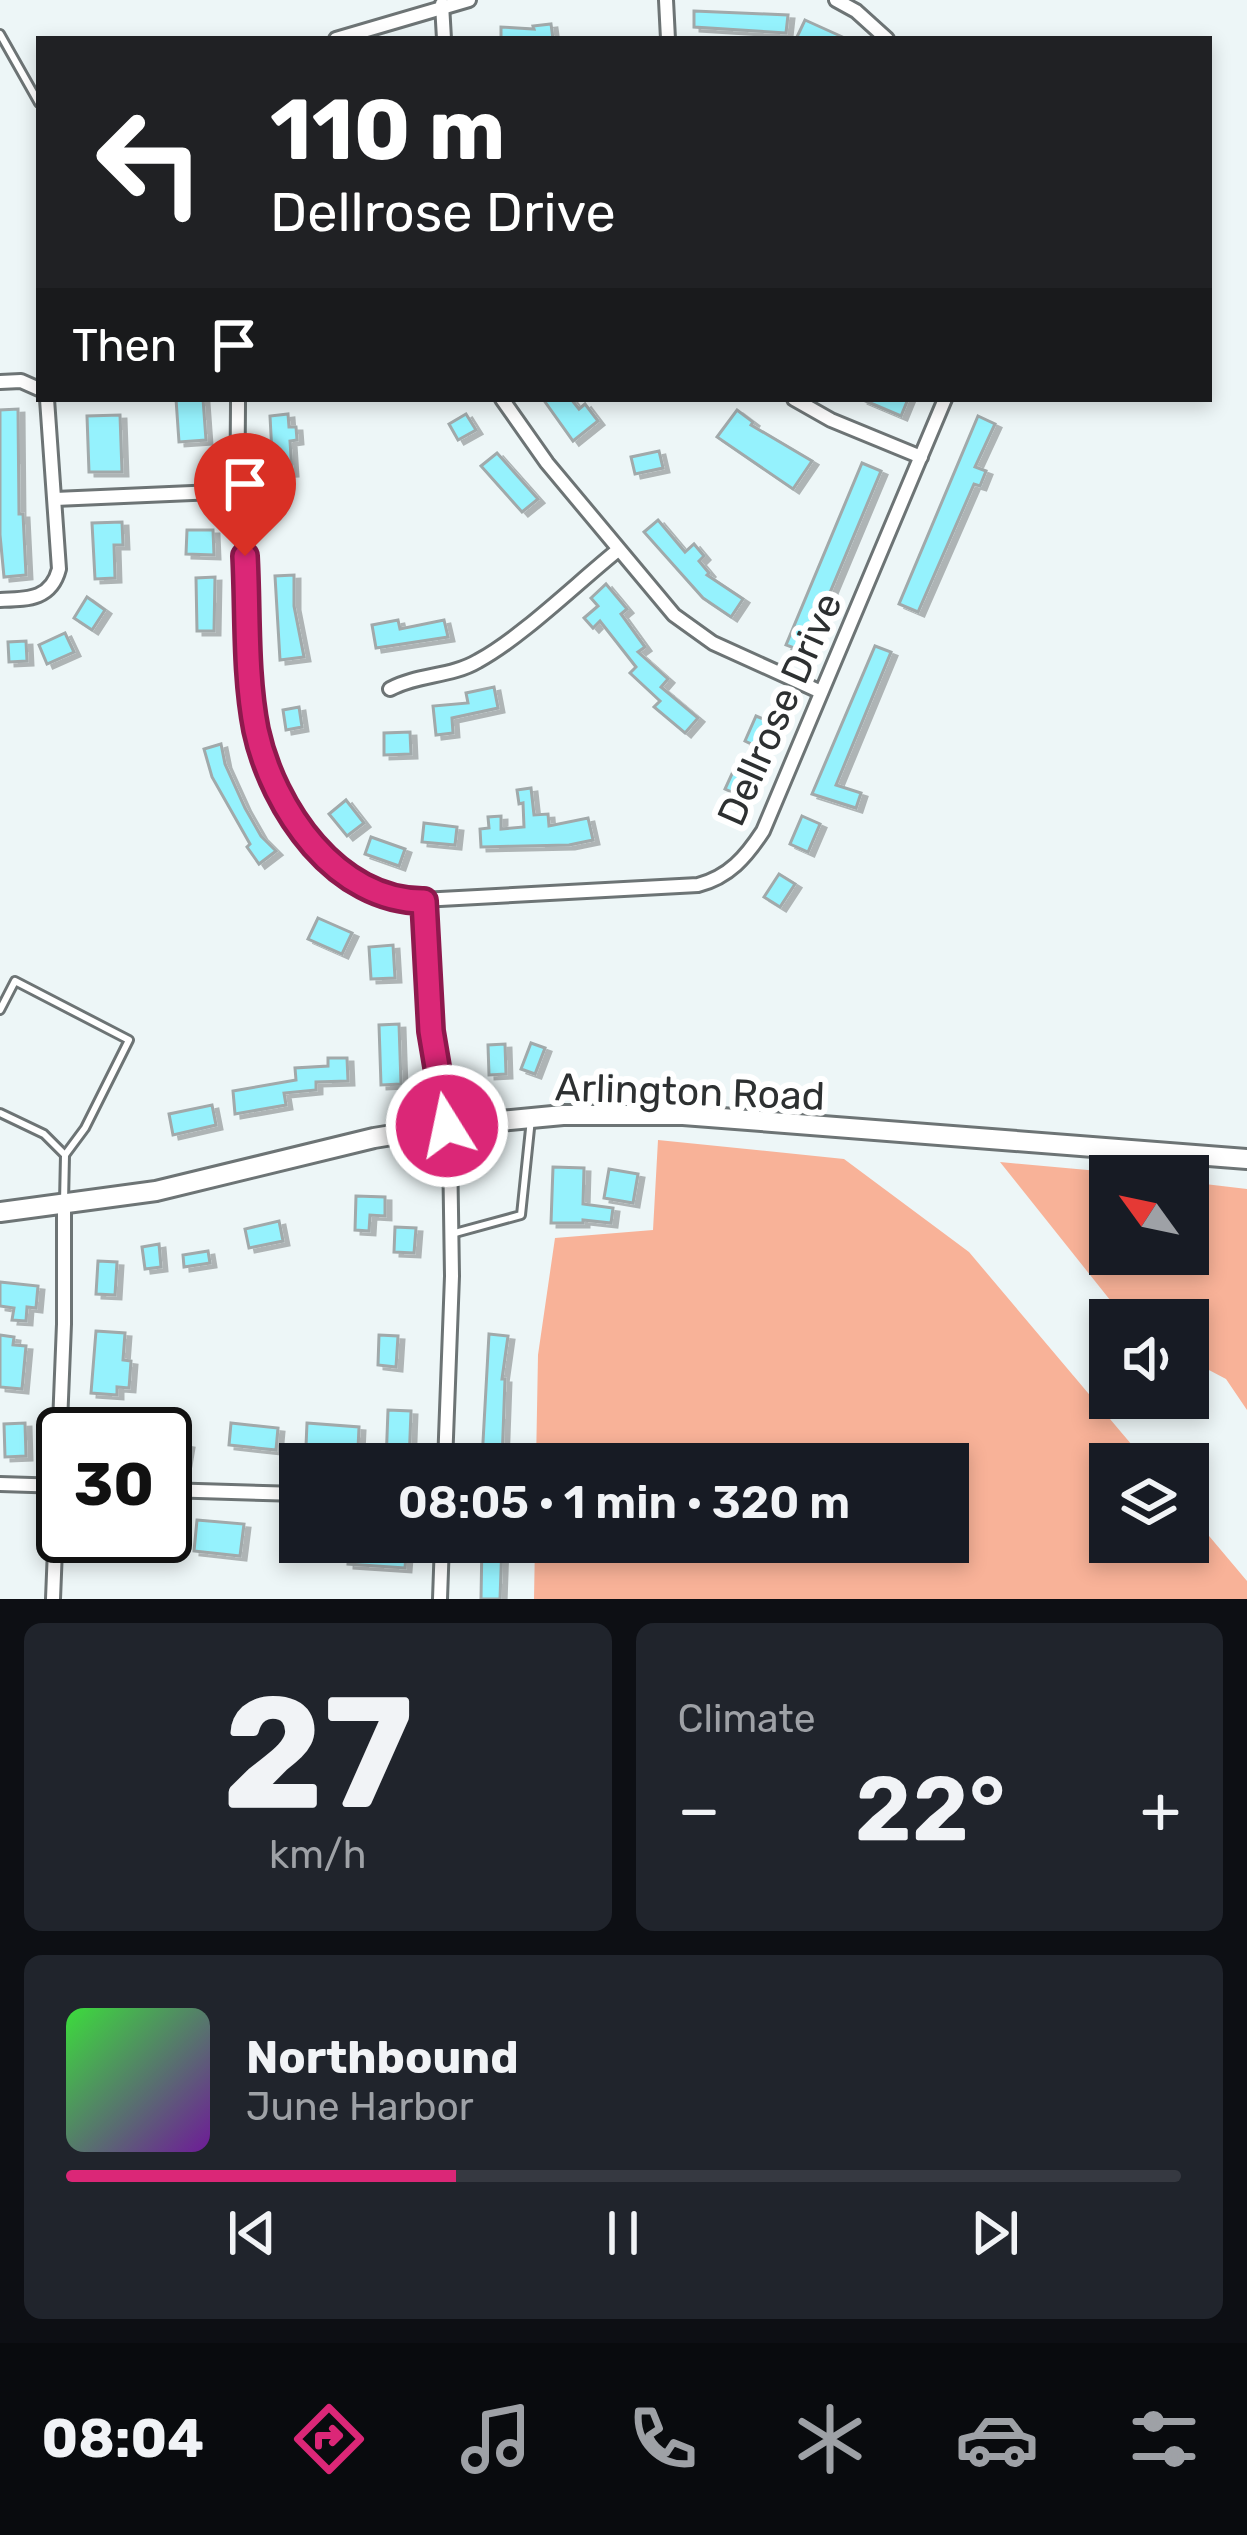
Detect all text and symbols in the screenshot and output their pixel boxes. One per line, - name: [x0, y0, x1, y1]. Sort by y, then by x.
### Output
- text: 110 m: [270, 80, 505, 180]
- icon: left: [72, 84, 228, 240]
- text: Dellrose Drive: [270, 181, 616, 245]
- icon: arrive: [201, 312, 267, 378]
- text: Then: [72, 319, 177, 372]
- pin: [194, 433, 296, 556]
- icon: arrive: [212, 451, 278, 517]
- street label: Dellrose Drive: [708, 586, 852, 833]
- position arrow: [384, 1063, 510, 1189]
- street label: Arlington Road: [554, 1064, 826, 1120]
- north arrow: [1089, 1155, 1209, 1275]
- map controls: [1089, 1155, 1209, 1563]
- button: sound: [1089, 1299, 1209, 1419]
- speed limit sign: 30: [36, 1407, 192, 1563]
- button: layers: [1089, 1443, 1209, 1563]
- text: 08:05 · 1 min · 320 m: [398, 1476, 850, 1529]
- text: 27: [222, 1661, 413, 1846]
- text: Climate: [678, 1696, 816, 1742]
- text: 22°: [855, 1756, 1005, 1863]
- text: −: [678, 1770, 720, 1849]
- text: +: [1140, 1770, 1181, 1849]
- text: km/h: [269, 1832, 366, 1878]
- text: Northbound: [246, 2031, 519, 2084]
- text: June Harbor: [246, 2084, 474, 2130]
- icon: previous: [219, 2200, 285, 2266]
- icon: pause: [590, 2200, 656, 2266]
- icon: next: [962, 2200, 1028, 2266]
- icon: directions: [287, 2397, 371, 2481]
- icon: music: [454, 2397, 538, 2481]
- icon: phone: [621, 2397, 705, 2481]
- icon: climate: [788, 2397, 872, 2481]
- icon: car: [955, 2397, 1039, 2481]
- icon: filters: [1122, 2397, 1206, 2481]
- text: 08:04: [41, 2407, 204, 2471]

